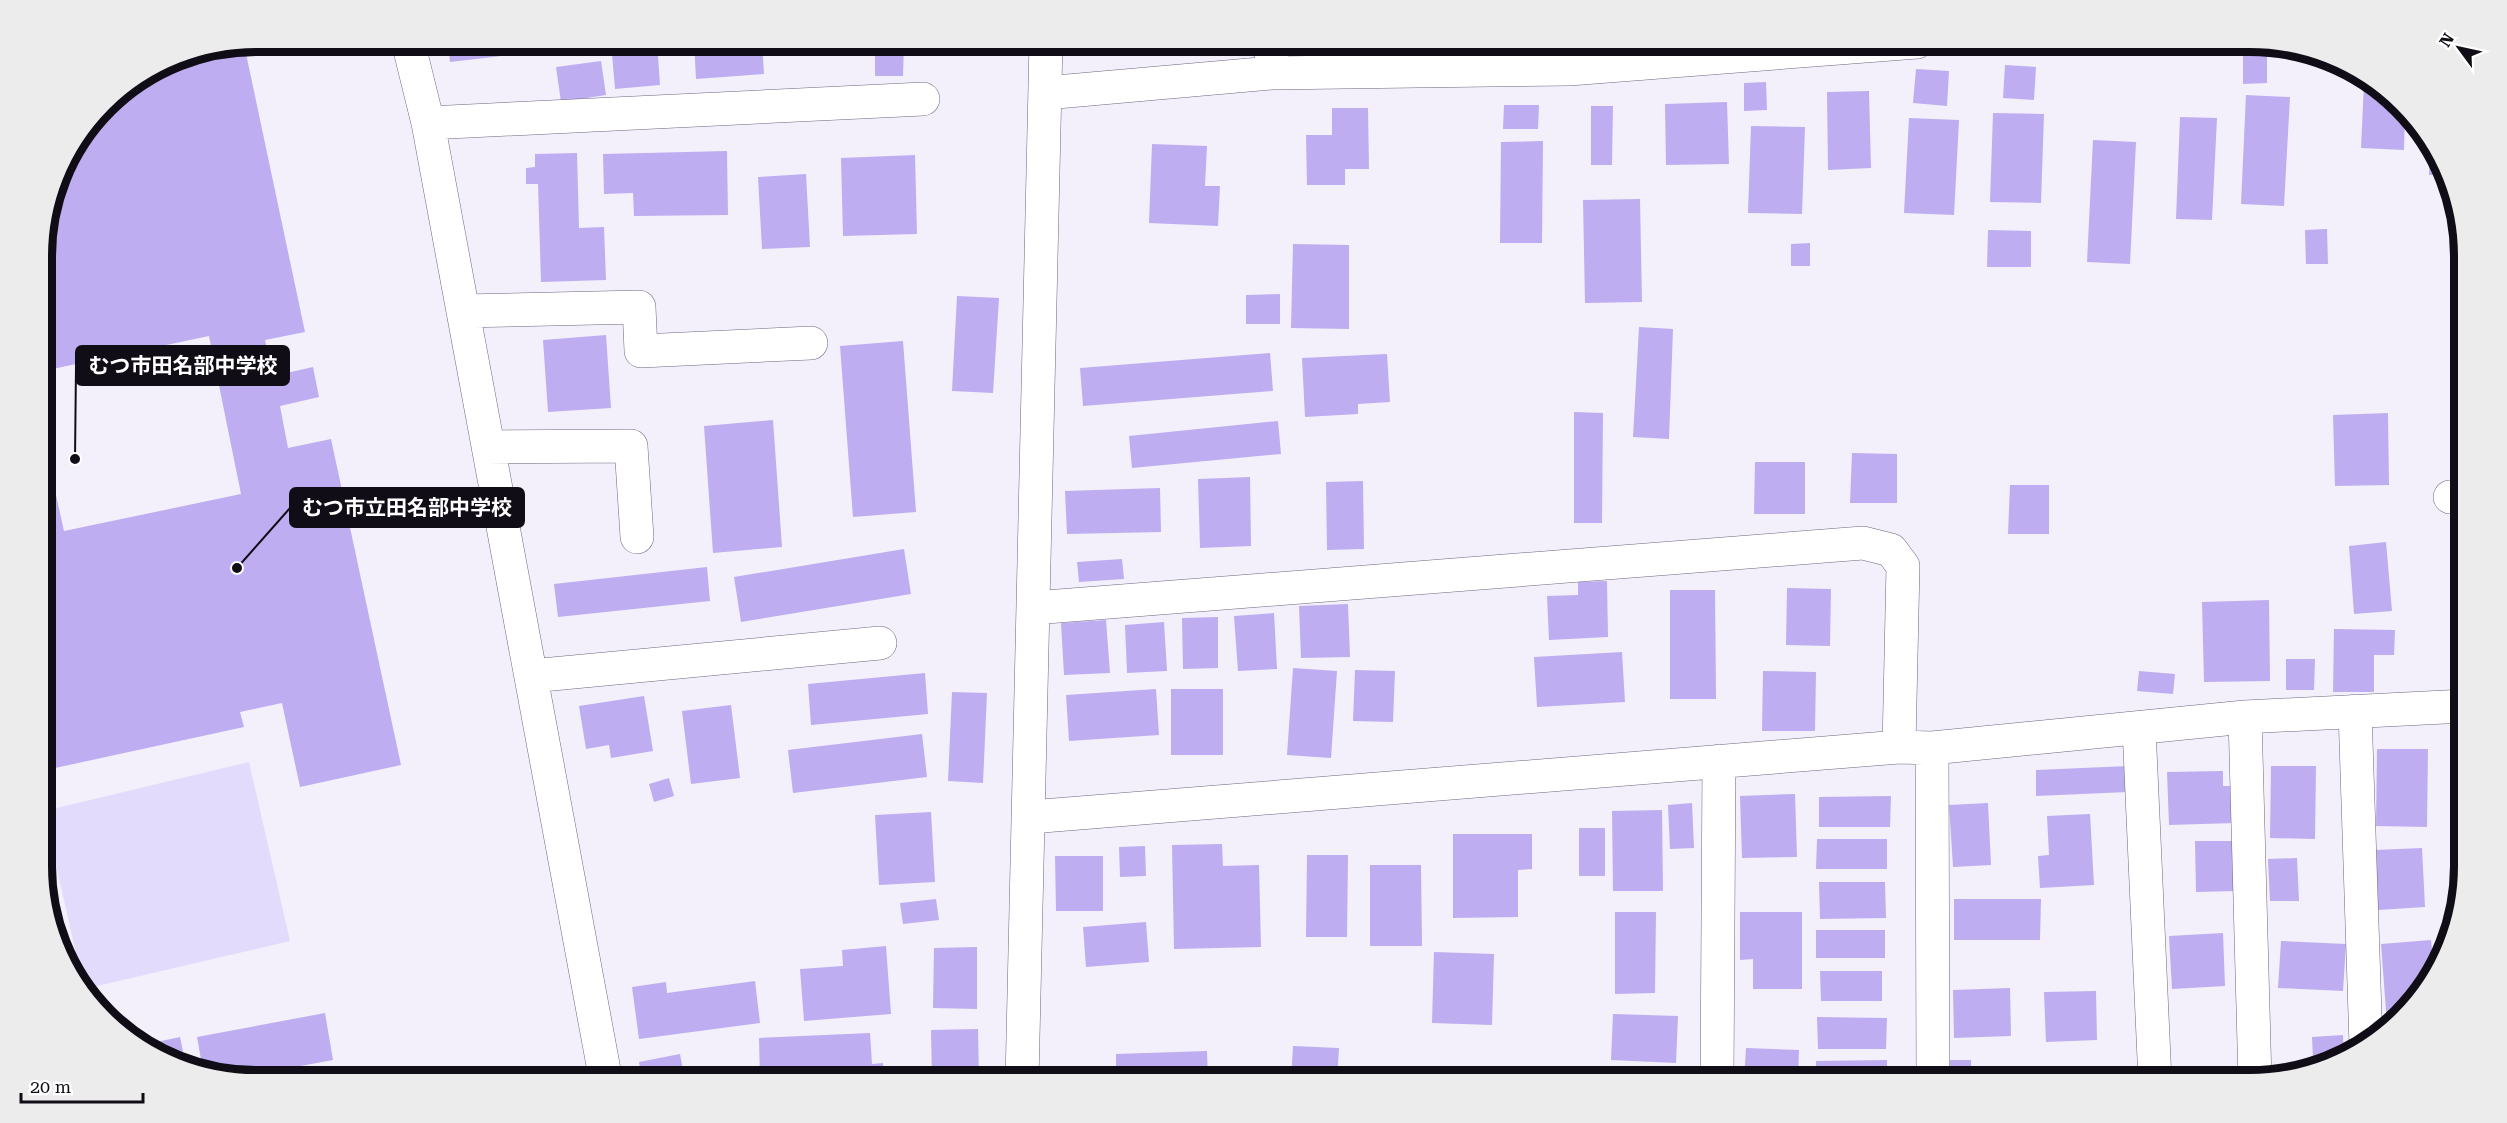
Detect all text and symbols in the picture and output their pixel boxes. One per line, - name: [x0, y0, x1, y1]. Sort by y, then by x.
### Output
- north arrow: [2429, 18, 2489, 78]
- text: N: [2436, 30, 2458, 50]
- callout: むつ市田名部中学校: [76, 346, 289, 385]
- text: むつ市田名部中学校: [89, 354, 278, 378]
- callout: むつ市立田名部中学校: [290, 488, 524, 527]
- text: むつ市立田名部中学校: [302, 496, 512, 520]
- scale bar: [21, 1066, 142, 1104]
- text: 20 m: [30, 1076, 71, 1097]

